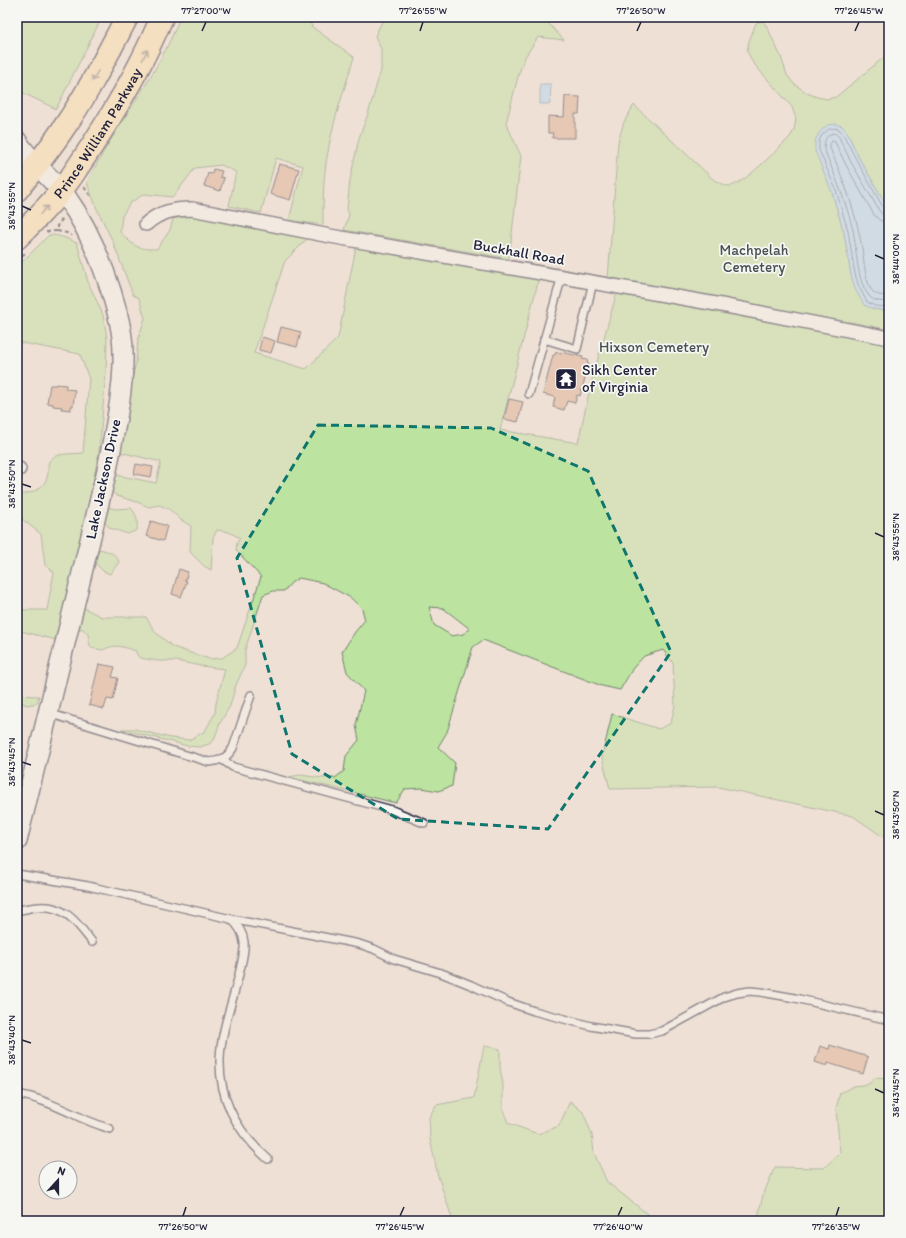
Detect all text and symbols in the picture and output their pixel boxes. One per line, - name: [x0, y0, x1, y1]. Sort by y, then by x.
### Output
- text: 77°27'00"W: [181, 4, 231, 17]
- text: 77°26'55"W: [399, 4, 447, 17]
- text: 77°26'50"W: [617, 4, 666, 17]
- text: 77°26'45"W: [835, 4, 884, 17]
- one-way arrow: [142, 49, 149, 61]
- street label: Prince William Parkway: [50, 65, 146, 202]
- one-way arrow: [91, 70, 99, 82]
- text: 38°43'55"N: [5, 182, 18, 230]
- one-way arrow: [40, 205, 49, 215]
- text: 38°44'00"N: [889, 234, 902, 284]
- street label: Buckhall Road: [472, 235, 566, 269]
- park label: Machpelah Cemetery: [719, 241, 789, 276]
- park label: Hixson Cemetery: [599, 338, 709, 356]
- place label: Sikh Center of Virginia: [582, 361, 657, 396]
- temple icon: Sikh Center of Virginia: [553, 366, 579, 392]
- street label: Lake Jackson Drive: [81, 417, 125, 541]
- text: 38°43'50"N: [5, 459, 18, 509]
- text: 38°43'55"N: [889, 513, 902, 561]
- text: 38°43'45"N: [5, 737, 18, 786]
- text: 38°43'50"N: [889, 790, 902, 840]
- text: 38°43'40"N: [5, 1015, 18, 1065]
- text: 38°43'45"N: [889, 1068, 902, 1117]
- north arrow: [38, 1160, 78, 1200]
- text: N: [56, 1164, 67, 1179]
- text: 77°26'50"W: [159, 1220, 208, 1233]
- text: 77°26'45"W: [376, 1220, 425, 1233]
- text: 77°26'40"W: [593, 1220, 643, 1233]
- text: 77°26'35"W: [812, 1220, 861, 1233]

